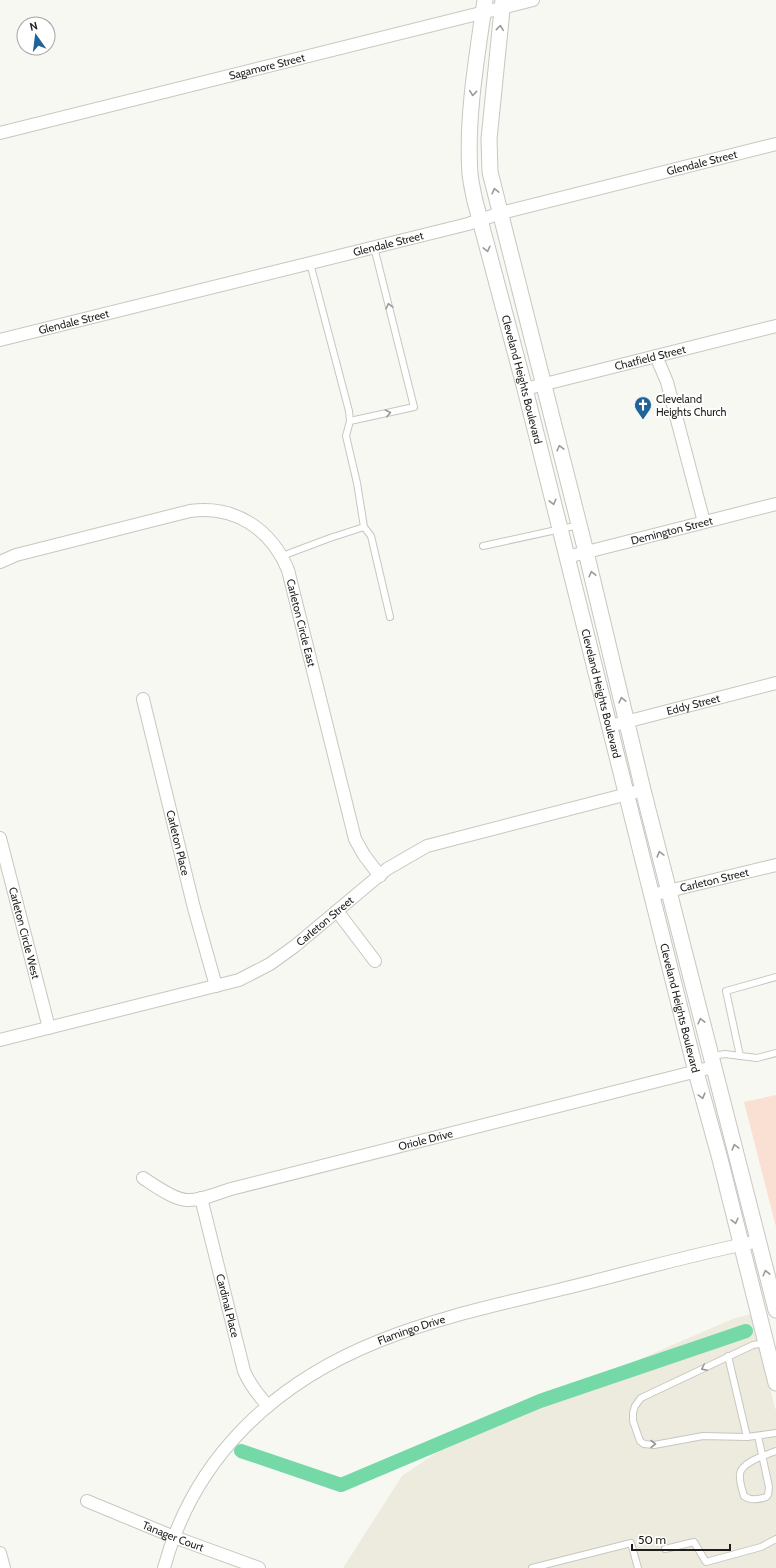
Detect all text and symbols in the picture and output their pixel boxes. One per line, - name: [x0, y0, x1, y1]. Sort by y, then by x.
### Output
- north arrow: [16, 16, 56, 56]
- text: N: [28, 19, 39, 34]
- one-way arrow: [495, 25, 504, 31]
- street label: Sagamore Street: [227, 50, 307, 83]
- one-way arrow: [469, 90, 478, 96]
- street label: Glendale Street: [665, 147, 739, 178]
- one-way arrow: [491, 187, 500, 194]
- street label: Glendale Street: [352, 228, 425, 259]
- one-way arrow: [483, 246, 491, 252]
- one-way arrow: [385, 303, 394, 310]
- street label: Glendale Street: [37, 306, 111, 337]
- street label: Cleveland Heights Boulevard: [499, 313, 546, 445]
- street label: Chatfield Street: [613, 342, 687, 373]
- place label: Cleveland Heights Church: [656, 392, 726, 419]
- church icon: Cleveland Heights Church: [633, 395, 653, 420]
- one-way arrow: [385, 409, 391, 417]
- one-way arrow: [556, 444, 565, 451]
- one-way arrow: [549, 499, 557, 506]
- street label: Demington Street: [629, 513, 714, 548]
- one-way arrow: [588, 571, 596, 577]
- street label: Carleton Circle East: [283, 577, 319, 669]
- street label: Cleveland Heights Boulevard: [578, 627, 624, 760]
- street label: Eddy Street: [665, 691, 722, 718]
- one-way arrow: [618, 697, 627, 704]
- street label: Carleton Place: [163, 809, 193, 877]
- one-way arrow: [656, 850, 664, 857]
- street label: Carleton Street: [678, 865, 750, 895]
- street label: Carleton Circle West: [6, 885, 43, 981]
- street label: Carleton Street: [293, 893, 357, 949]
- street label: Cleveland Heights Boulevard: [657, 942, 703, 1074]
- one-way arrow: [698, 1018, 706, 1024]
- one-way arrow: [697, 1092, 706, 1099]
- street label: Oriole Drive: [397, 1126, 455, 1153]
- one-way arrow: [731, 1143, 740, 1150]
- one-way arrow: [730, 1218, 739, 1225]
- one-way arrow: [763, 1269, 771, 1276]
- street label: Cardinal Place: [213, 1272, 243, 1339]
- street label: Flamingo Drive: [375, 1312, 447, 1348]
- one-way arrow: [701, 1363, 708, 1371]
- one-way arrow: [650, 1440, 656, 1448]
- street label: Tanager Court: [140, 1518, 206, 1554]
- scale bar: [632, 1526, 730, 1552]
- text: 50 m: [638, 1532, 666, 1547]

